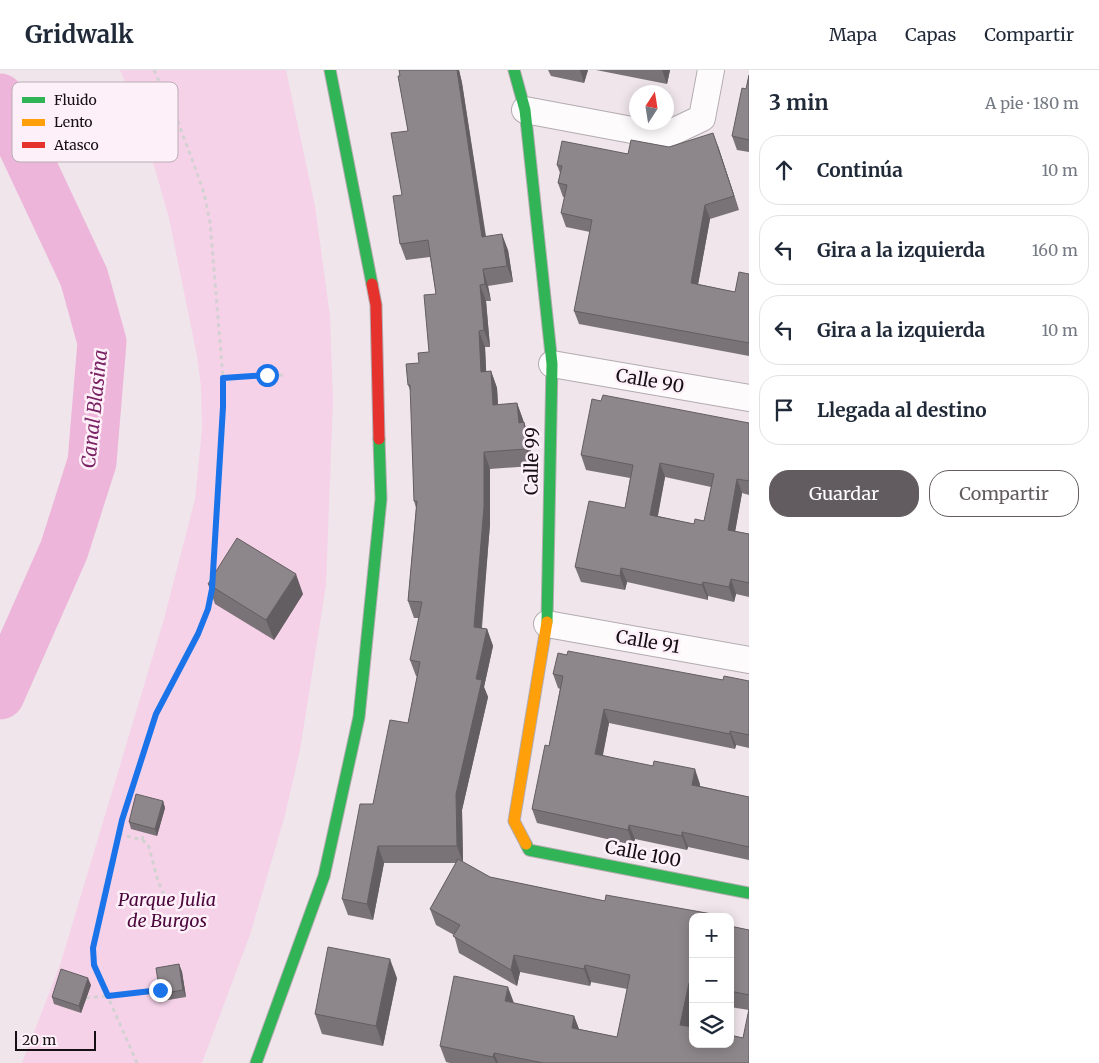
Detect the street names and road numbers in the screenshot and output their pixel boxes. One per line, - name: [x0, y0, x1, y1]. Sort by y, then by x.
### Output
- street label: Calle 90: [614, 363, 686, 398]
- street label: Calle 99: [519, 427, 544, 495]
- street label: Calle 91: [614, 625, 682, 658]
- street label: Calle 100: [603, 835, 683, 872]

